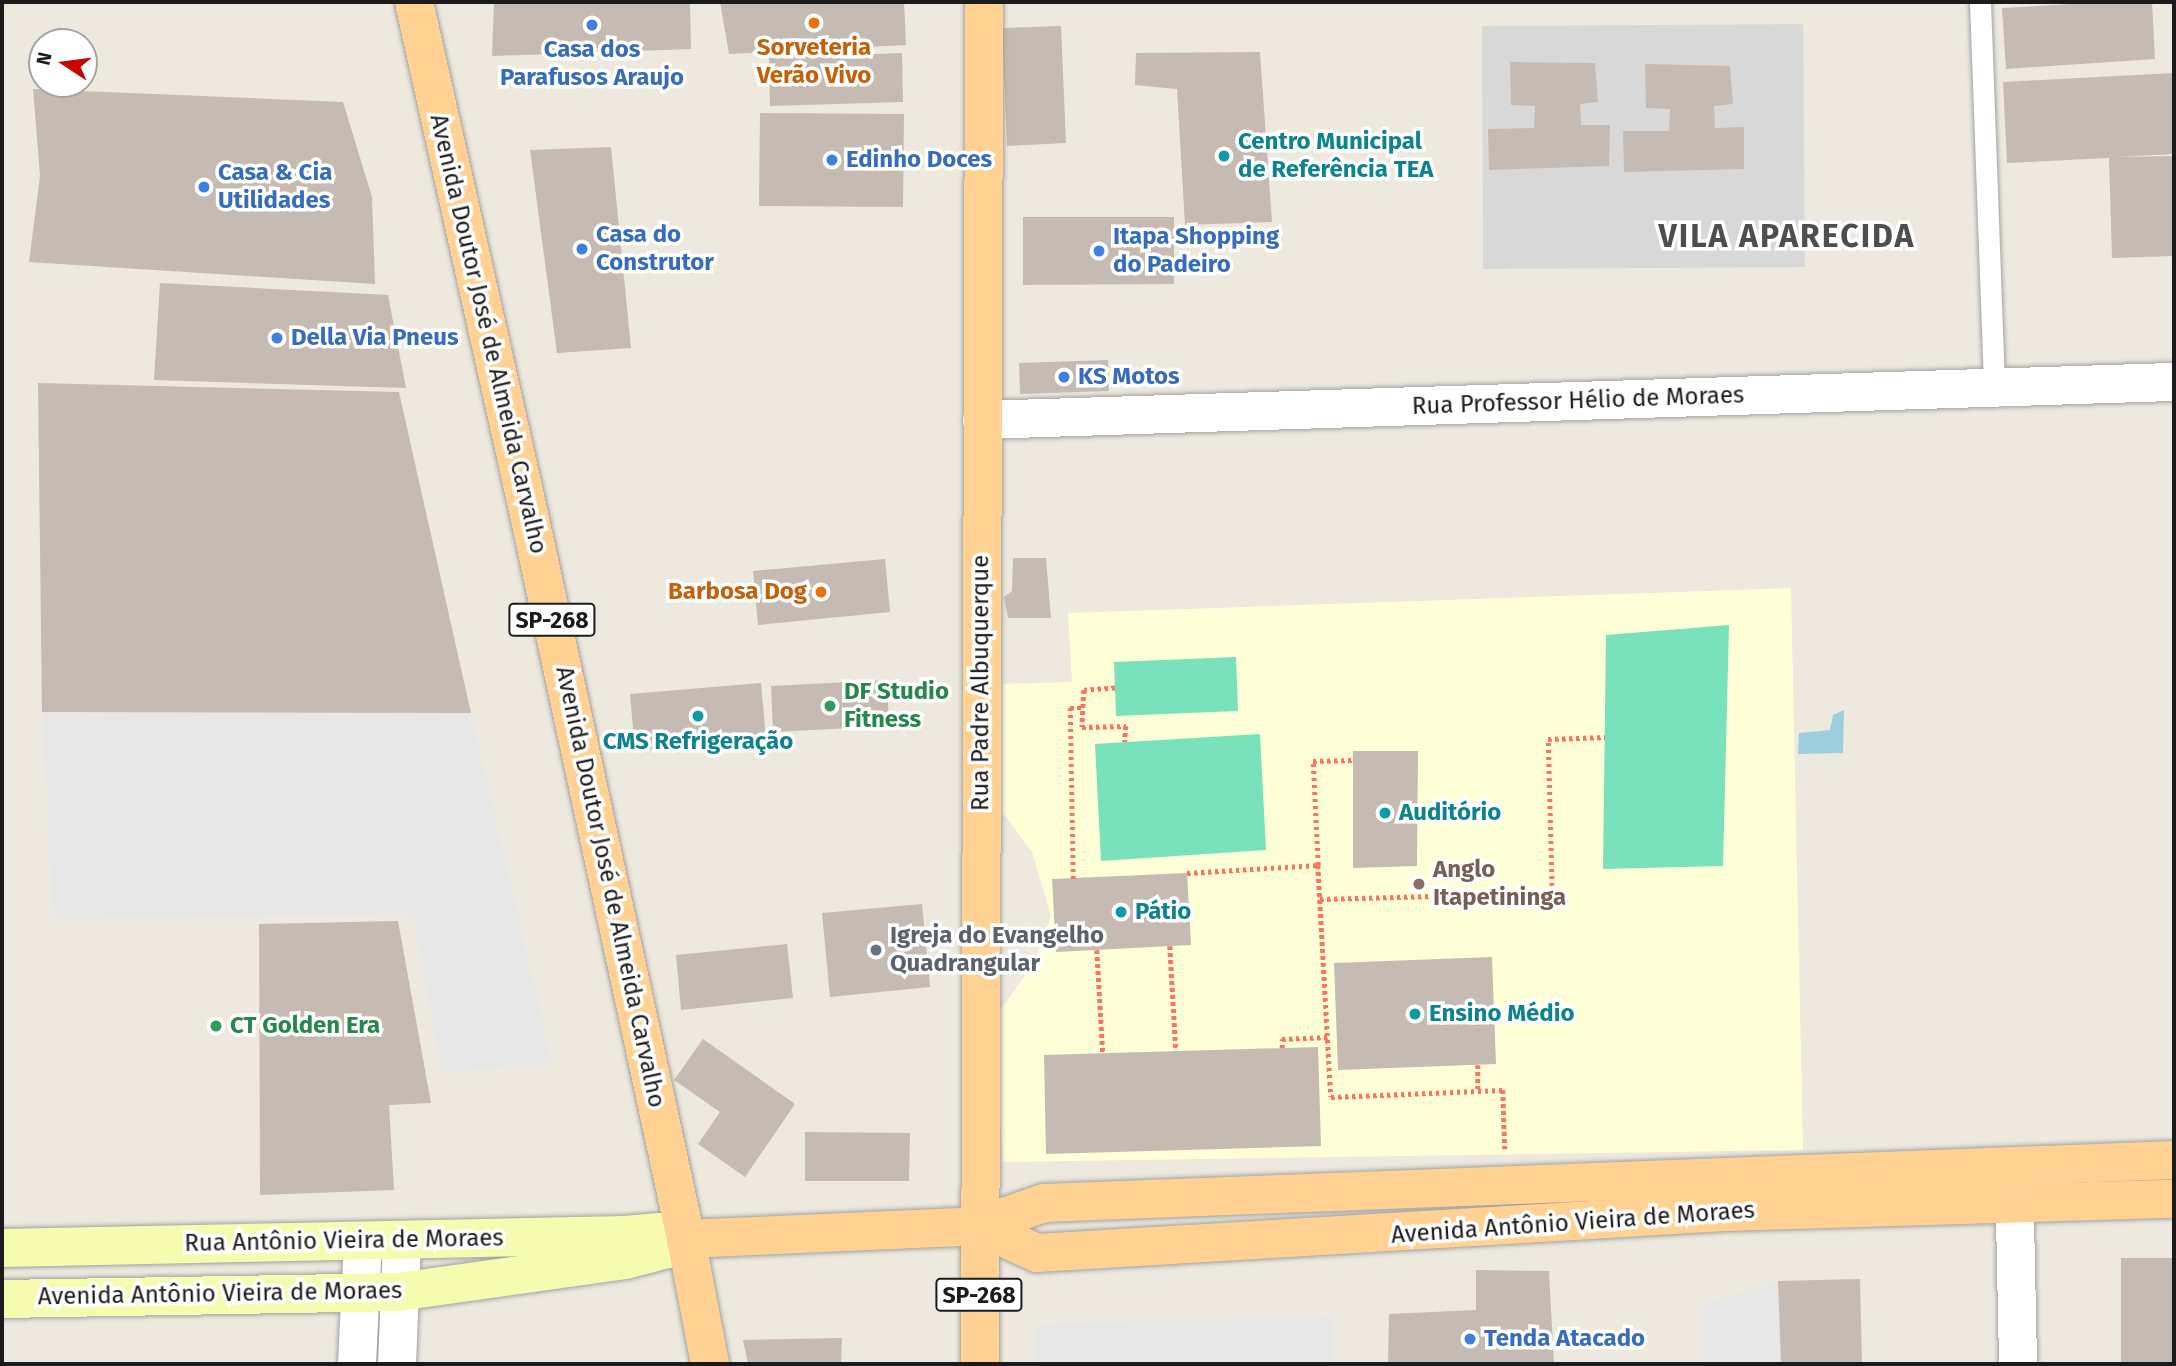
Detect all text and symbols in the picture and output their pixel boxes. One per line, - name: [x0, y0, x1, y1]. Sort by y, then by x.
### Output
- marker: Sorveteria Verão Vivo: [806, 15, 822, 31]
- marker: Casa dos Parafusos Araujo: [584, 17, 600, 33]
- north arrow: [28, 28, 98, 98]
- place label: Sorveteria Verão Vivo: [757, 34, 871, 90]
- place label: Casa dos Parafusos Araujo: [500, 36, 684, 92]
- text: N: [31, 50, 57, 67]
- street label: Avenida Doutor José de Almeida Carvalho: [423, 111, 553, 557]
- place label: Centro Municipal de Referência TEA: [1238, 128, 1433, 184]
- place label: Edinho Doces: [846, 146, 992, 174]
- marker: Centro Municipal de Referência TEA: [1216, 148, 1232, 164]
- marker: Edinho Doces: [824, 152, 840, 168]
- place label: Casa & Cia Utilidades: [218, 159, 332, 215]
- marker: Casa & Cia Utilidades: [196, 179, 212, 195]
- district label: VILA APARECIDA: [1660, 217, 1914, 255]
- place label: Casa do Construtor: [596, 221, 714, 277]
- place label: Itapa Shopping do Padeiro: [1113, 223, 1279, 279]
- marker: Casa do Construtor: [574, 241, 590, 257]
- marker: Itapa Shopping do Padeiro: [1091, 243, 1107, 259]
- place label: Della Via Pneus: [291, 324, 458, 352]
- marker: Della Via Pneus: [269, 330, 285, 346]
- place label: KS Motos: [1078, 363, 1180, 391]
- marker: KS Motos: [1056, 369, 1072, 385]
- street label: Rua Professor Hélio de Moraes: [1411, 381, 1745, 421]
- street label: Rua Padre Albuquerque: [967, 555, 995, 811]
- place label: Barbosa Dog: [668, 578, 807, 606]
- marker: Barbosa Dog: [813, 584, 829, 600]
- road number: SP-268: [508, 600, 596, 640]
- street label: Avenida Doutor José de Almeida Carvalho: [549, 664, 671, 1110]
- place label: DF Studio Fitness: [844, 678, 949, 734]
- marker: DF Studio Fitness: [822, 698, 838, 714]
- marker: CMS Refrigeração: [690, 708, 706, 724]
- place label: CMS Refrigeração: [603, 728, 793, 756]
- place label: Auditório: [1399, 799, 1501, 827]
- marker: Auditório: [1377, 805, 1393, 821]
- place label: Anglo Itapetininga: [1433, 856, 1566, 912]
- marker: Anglo Itapetininga: [1411, 876, 1427, 892]
- place label: Pátio: [1135, 898, 1191, 926]
- marker: Pátio: [1113, 904, 1129, 920]
- place label: Igreja do Evangelho Quadrangular: [890, 922, 1104, 978]
- marker: Igreja do Evangelho Quadrangular: [868, 942, 884, 958]
- place label: Ensino Médio: [1429, 1000, 1574, 1028]
- marker: Ensino Médio: [1407, 1006, 1423, 1022]
- place label: CT Golden Era: [230, 1012, 380, 1040]
- marker: CT Golden Era: [208, 1018, 224, 1034]
- street label: Avenida Antônio Vieira de Moraes: [1390, 1196, 1756, 1250]
- street label: Rua Antônio Vieira de Moraes: [184, 1224, 504, 1258]
- street label: Avenida Antônio Vieira de Moraes: [38, 1276, 402, 1312]
- road number: SP-268: [935, 1276, 1023, 1314]
- place label: Tenda Atacado: [1484, 1325, 1645, 1353]
- marker: Tenda Atacado: [1462, 1331, 1478, 1347]

